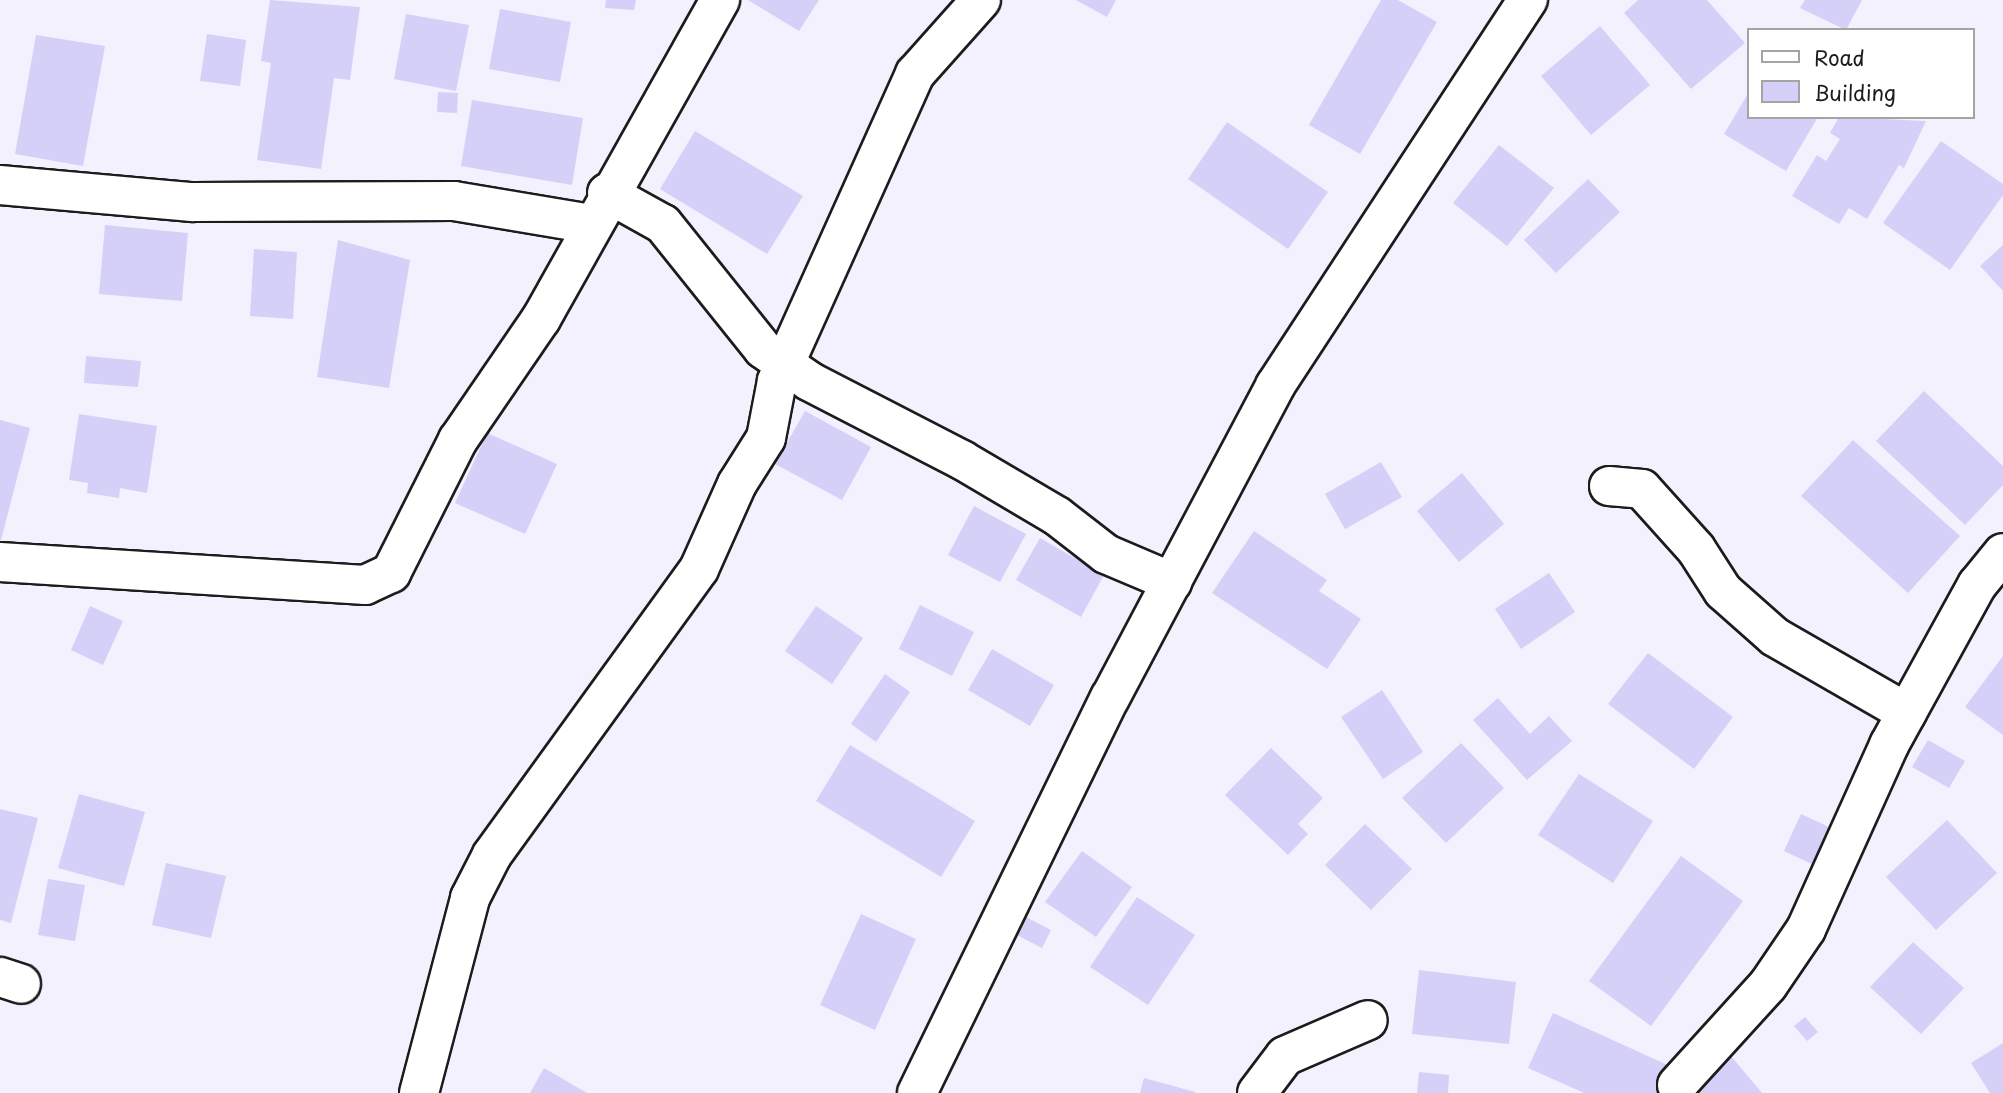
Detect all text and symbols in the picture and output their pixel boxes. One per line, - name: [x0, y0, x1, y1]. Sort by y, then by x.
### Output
- legend: [1748, 28, 1975, 119]
- text: Road: [1814, 41, 1865, 73]
- text: Building: [1814, 76, 1896, 108]

